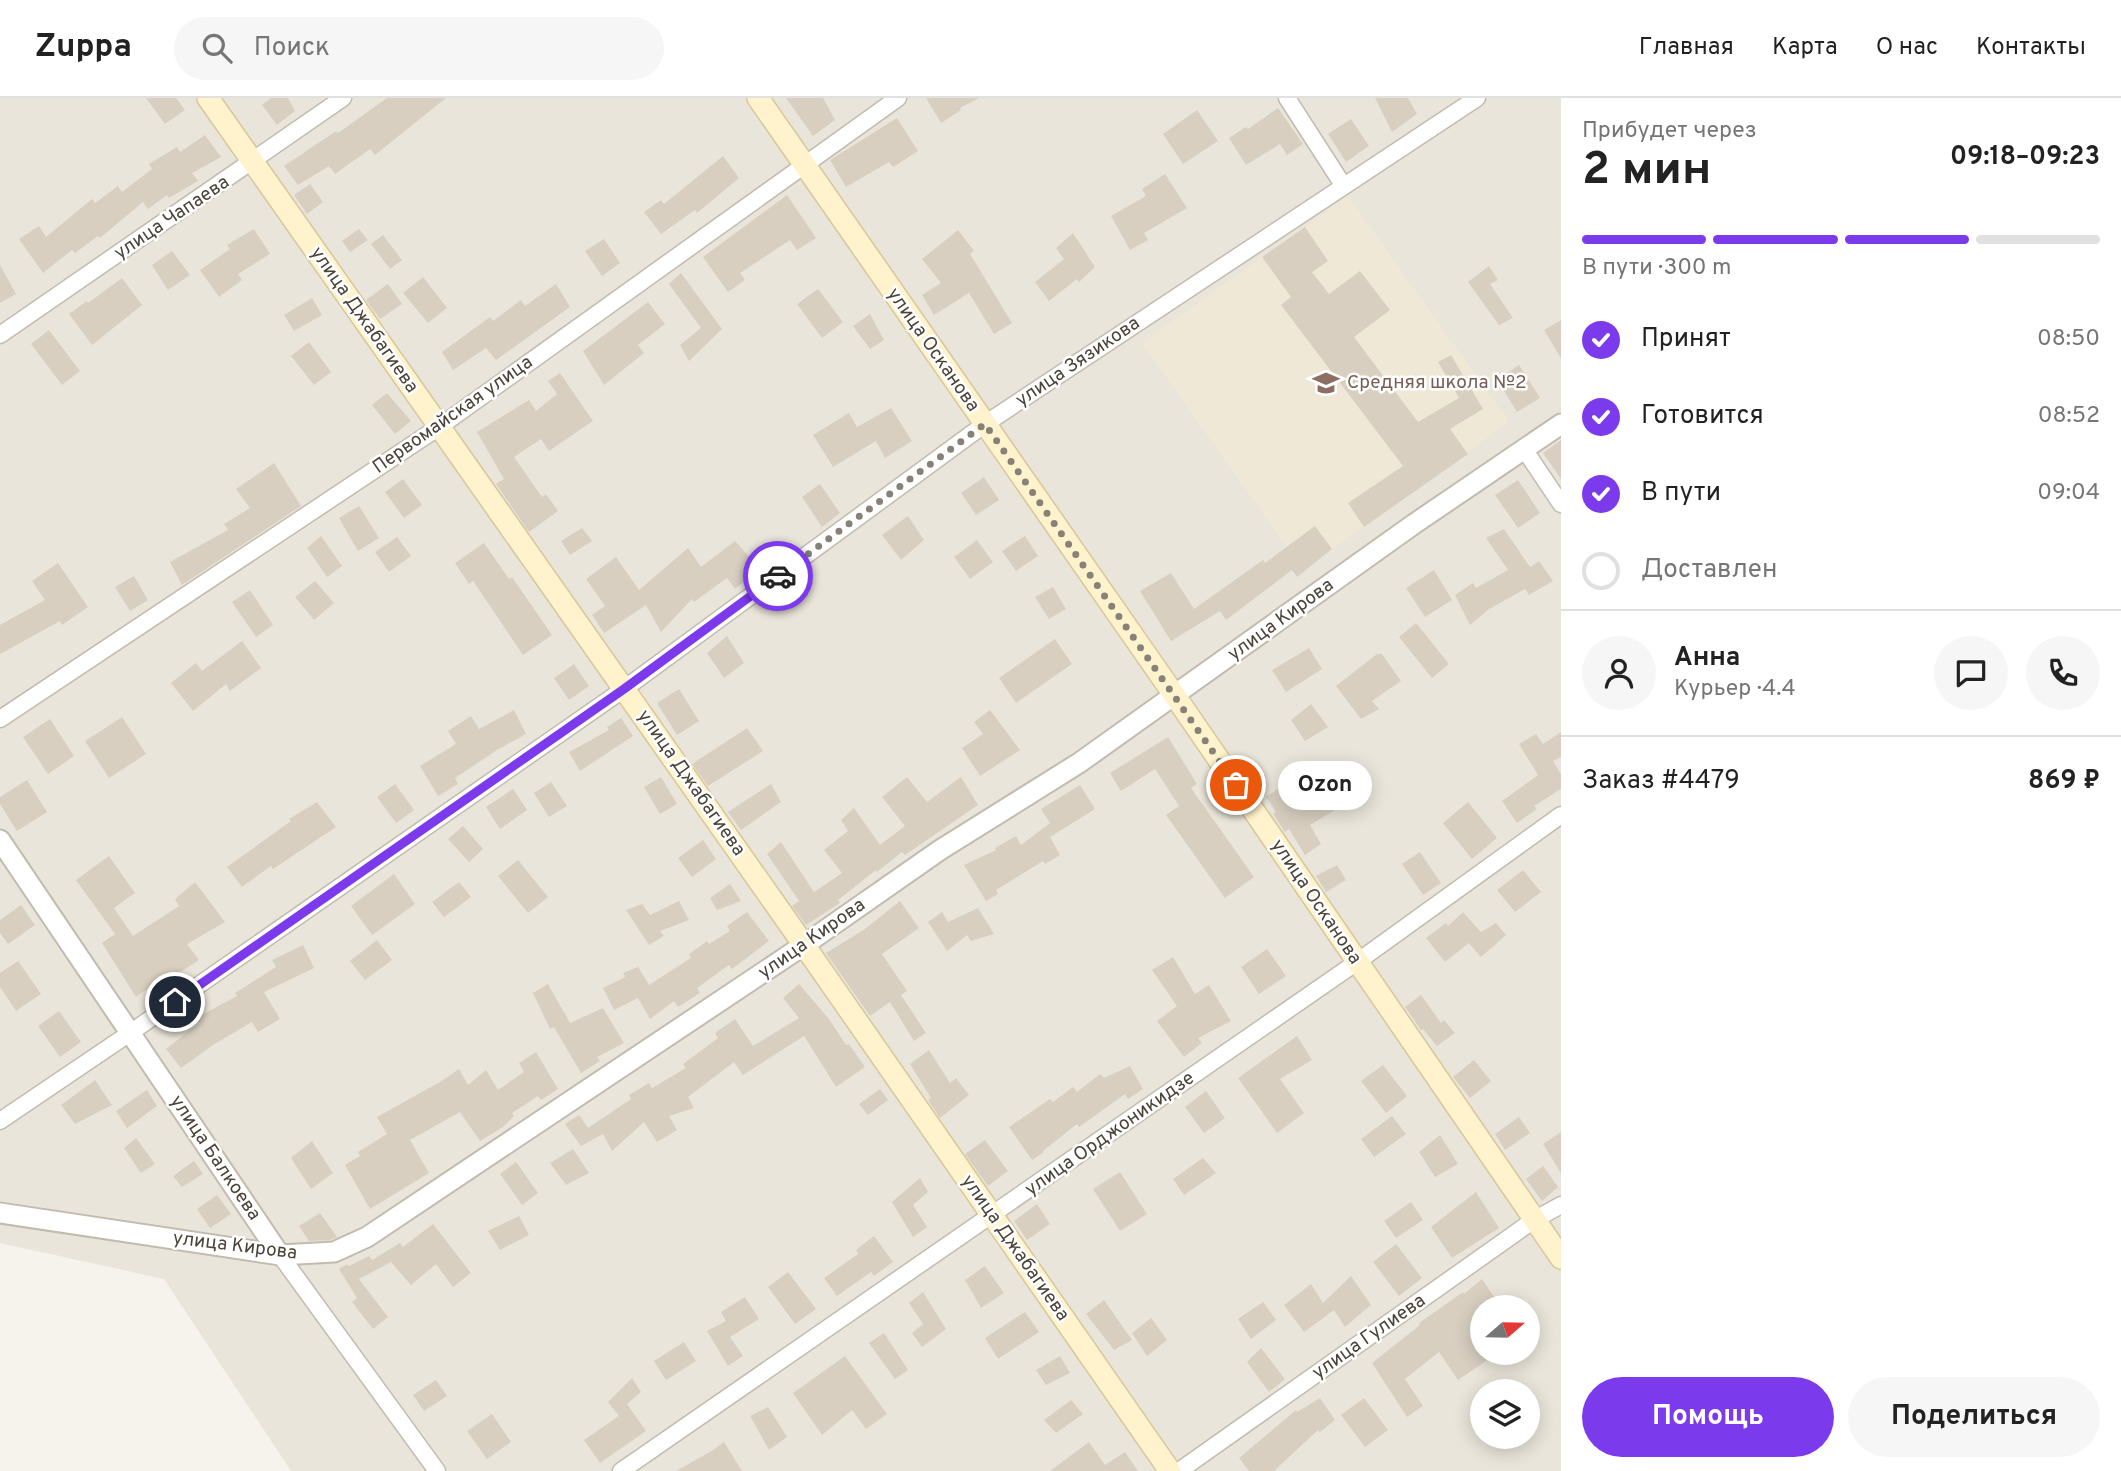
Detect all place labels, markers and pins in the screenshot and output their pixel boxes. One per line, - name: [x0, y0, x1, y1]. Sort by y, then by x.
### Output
- school or university icon: Средняя школа №2: [1311, 368, 1341, 398]
- place label: Средняя школа №2: [1347, 371, 1527, 395]
- pin: [1206, 755, 1266, 815]
- callout: Ozon: [1278, 760, 1372, 810]
- pin: [145, 972, 205, 1032]

